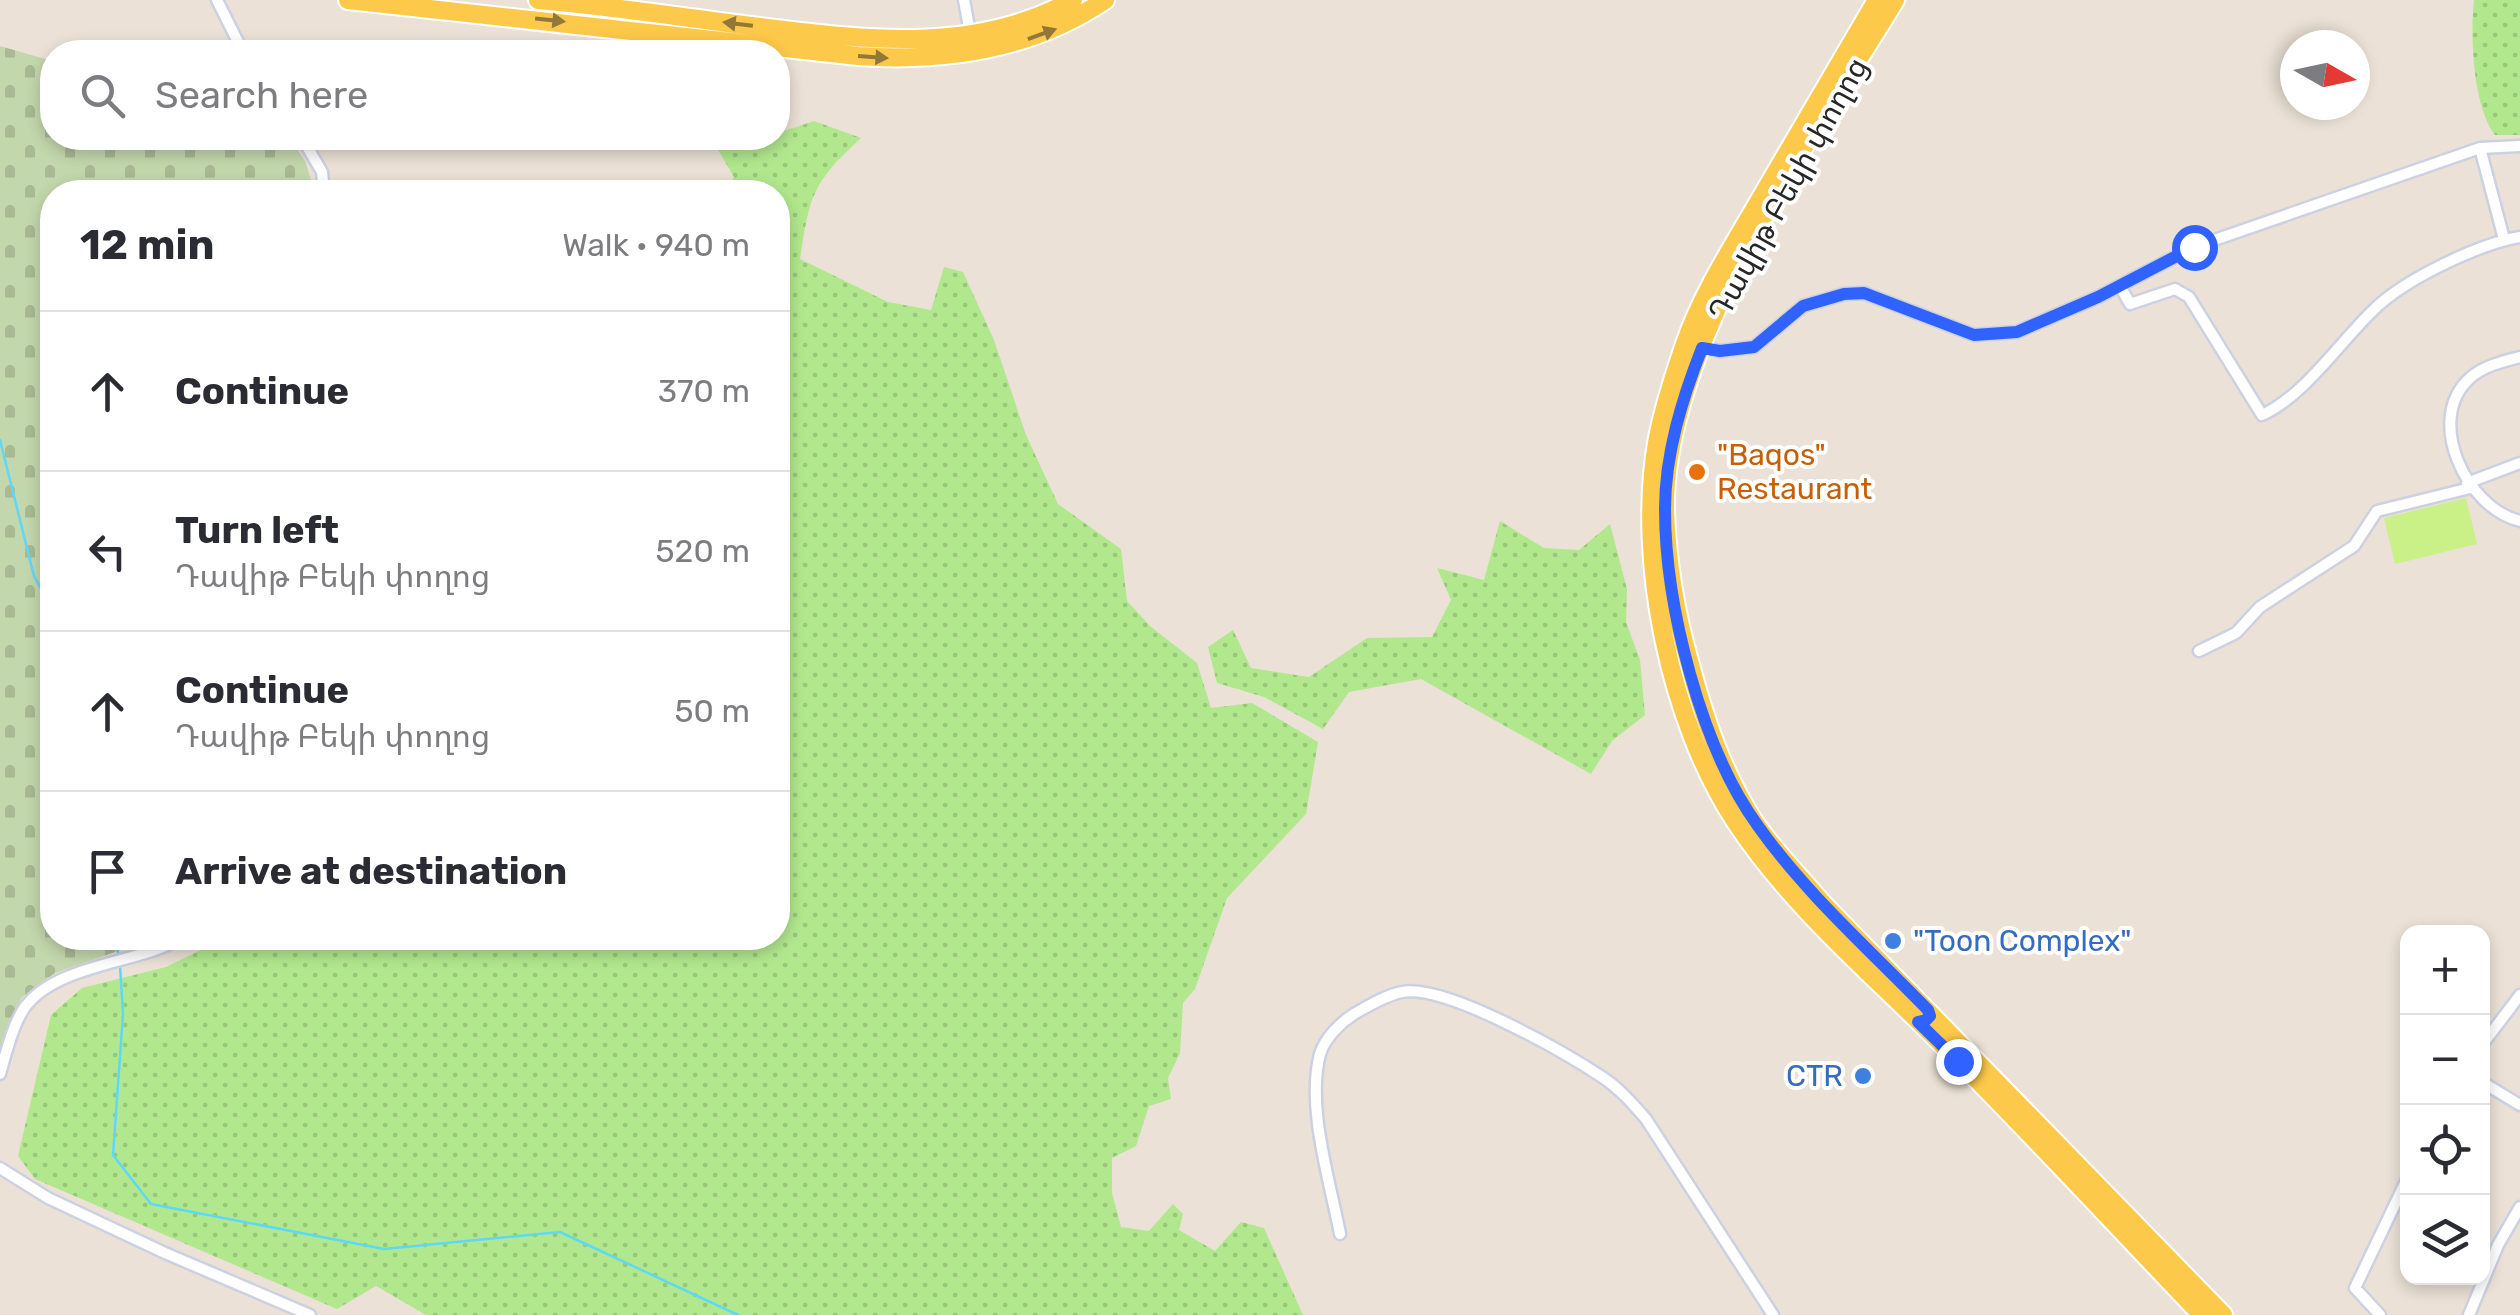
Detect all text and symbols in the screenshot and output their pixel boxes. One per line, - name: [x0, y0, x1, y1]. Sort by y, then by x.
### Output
- one-way arrow: [534, 12, 566, 28]
- one-way arrow: [722, 16, 753, 32]
- one-way arrow: [1028, 26, 1058, 41]
- north arrow: [2280, 30, 2370, 120]
- search box: [40, 40, 790, 150]
- one-way arrow: [857, 49, 889, 65]
- street label: Դավիթ Բեկի փողոց: [1701, 51, 1875, 327]
- icon: search: [75, 68, 130, 123]
- text: Search here: [155, 72, 368, 118]
- text: 12 min: [80, 220, 215, 270]
- route start: [2172, 225, 2218, 271]
- text: Walk · 940 m: [562, 226, 750, 264]
- icon: ahead: [80, 364, 135, 419]
- text: Continue: [175, 368, 349, 414]
- text: 370 m: [658, 372, 750, 410]
- place label: "Baqos" Restaurant: [1717, 437, 1873, 507]
- marker: "Baqos" Restaurant: [1686, 461, 1708, 483]
- text: Turn left: [175, 507, 339, 553]
- icon: left: [80, 524, 135, 579]
- text: 520 m: [656, 532, 750, 570]
- text: Դավիթ Բեկի փողոց: [175, 557, 490, 595]
- text: Continue: [175, 667, 349, 713]
- icon: ahead: [80, 684, 135, 739]
- text: 50 m: [674, 692, 750, 730]
- text: Դավիթ Բեկի փողոց: [175, 717, 490, 755]
- icon: arrive: [80, 844, 135, 899]
- text: Arrive at destination: [175, 848, 567, 894]
- place label: "Toon Complex": [1913, 923, 2132, 959]
- map controls: [2400, 925, 2490, 1285]
- button: +: [2400, 925, 2490, 1015]
- marker: "Toon Complex": [1882, 930, 1904, 952]
- button: −: [2400, 1015, 2490, 1105]
- route end: [1936, 1039, 1982, 1085]
- place label: CTR: [1786, 1058, 1843, 1094]
- marker: CTR: [1852, 1065, 1874, 1087]
- button: locate: [2400, 1105, 2490, 1195]
- button: layers: [2400, 1195, 2490, 1285]

